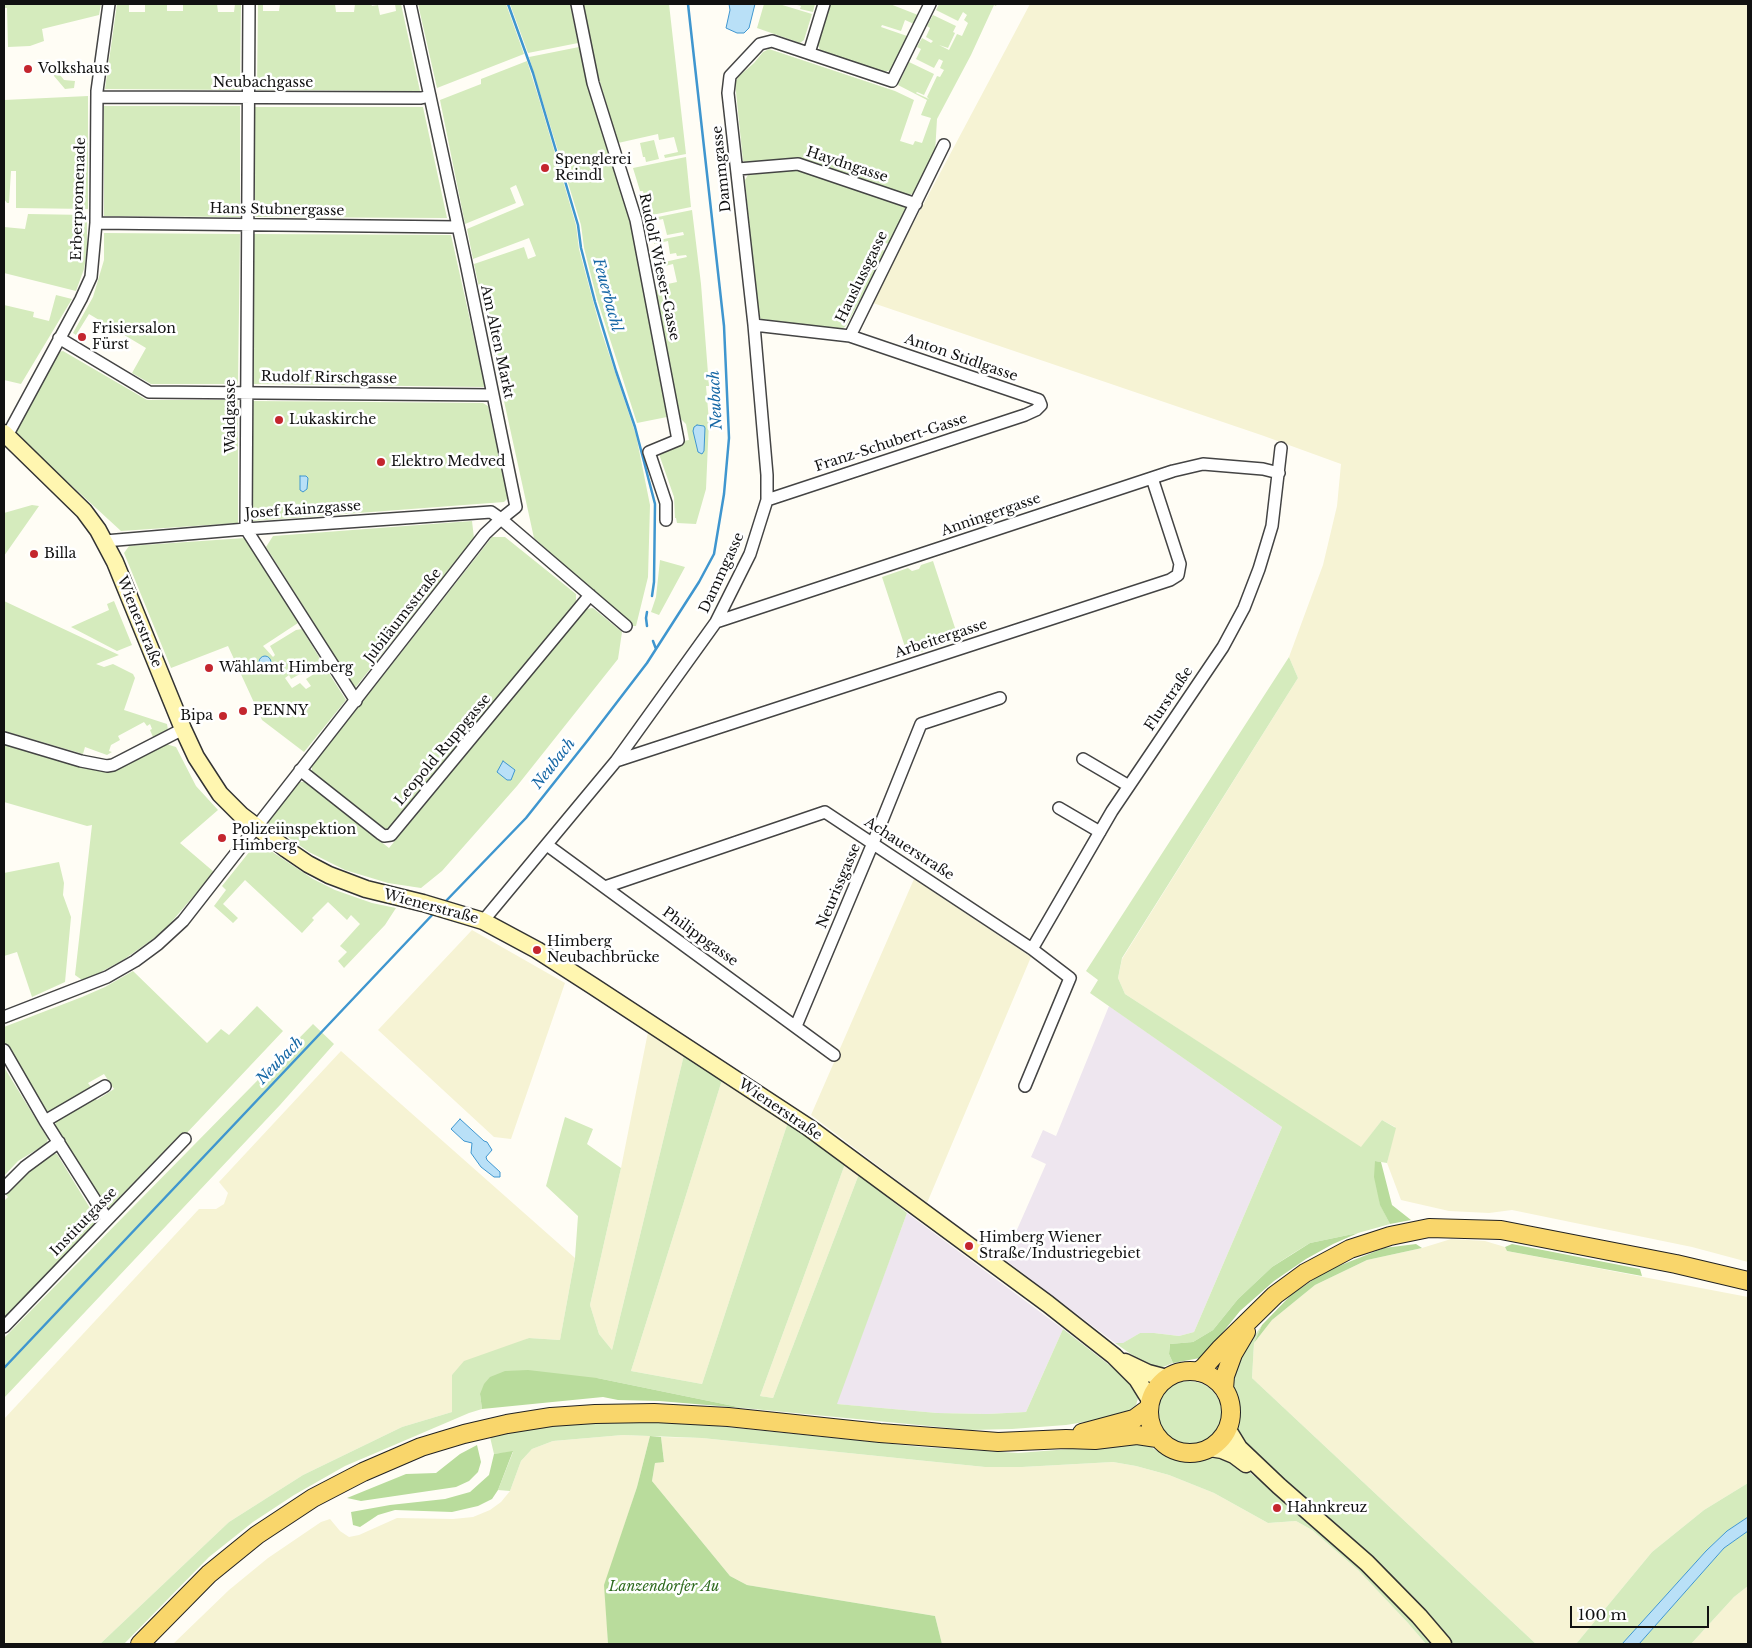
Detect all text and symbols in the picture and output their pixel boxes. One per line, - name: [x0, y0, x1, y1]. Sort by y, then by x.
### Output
- place label: Volkshaus: [38, 61, 110, 77]
- marker: Volkshaus: [22, 63, 34, 75]
- street label: Neubachgasse: [213, 75, 313, 91]
- street label: Dammgasse: [709, 125, 735, 213]
- street label: Erberpromenade: [68, 137, 90, 261]
- street label: Haydngasse: [804, 144, 890, 186]
- place label: Spenglerei Reindl: [555, 152, 631, 184]
- marker: Spenglerei Reindl: [539, 162, 551, 174]
- street label: Rudolf Wieser-Gasse: [635, 192, 683, 342]
- street label: Hans Stubnergasse: [209, 200, 345, 220]
- street label: Hauslussgasse: [833, 228, 891, 326]
- water label: Feuerbachl: [589, 256, 625, 334]
- street label: Am Alten Markt: [477, 284, 517, 400]
- place label: Frisiersalon Fürst: [92, 321, 176, 354]
- marker: Frisiersalon Fürst: [76, 331, 88, 343]
- street label: Anton Stidlgasse: [902, 331, 1020, 385]
- street label: Rudolf Rirschgasse: [261, 368, 397, 388]
- water label: Neubach: [705, 370, 727, 430]
- street label: Waldgasse: [223, 379, 239, 453]
- street label: Franz-Schubert-Gasse: [813, 410, 969, 476]
- place label: Lukaskirche: [289, 412, 376, 428]
- marker: Lukaskirche: [273, 414, 285, 426]
- place label: Elektro Medved: [391, 454, 505, 470]
- marker: Elektro Medved: [375, 456, 387, 468]
- street label: Anningergasse: [939, 490, 1043, 540]
- street label: Josef Kainzgasse: [244, 498, 362, 522]
- street label: Dammgasse: [696, 530, 748, 616]
- place label: Billa: [44, 546, 76, 562]
- marker: Billa: [28, 548, 40, 560]
- street label: Jubiläumsstraße: [361, 565, 445, 667]
- street label: Wienerstraße: [113, 574, 165, 670]
- street label: Arbeitergasse: [893, 616, 989, 662]
- place label: Wählamt Himberg: [219, 660, 353, 676]
- marker: Wählamt Himberg: [203, 662, 215, 674]
- street label: Flurstraße: [1141, 664, 1197, 734]
- street label: Leopold Ruppgasse: [391, 691, 495, 809]
- place label: PENNY: [253, 703, 308, 719]
- marker: PENNY: [237, 705, 249, 717]
- place label: Bipa: [180, 708, 213, 724]
- marker: Bipa: [217, 710, 229, 722]
- water label: Neubach: [529, 735, 579, 793]
- street label: Achauerstraße: [861, 814, 957, 884]
- place label: Polizeiinspektion Himberg: [232, 822, 356, 854]
- marker: Polizeiinspektion Himberg: [216, 832, 228, 844]
- street label: Neurissgasse: [814, 841, 864, 931]
- street label: Wienerstraße: [382, 886, 480, 928]
- street label: Philippgasse: [659, 904, 741, 970]
- place label: Himberg Neubachbrücke: [547, 934, 660, 966]
- marker: Himberg Neubachbrücke: [531, 944, 543, 956]
- water label: Neubach: [253, 1033, 307, 1089]
- street label: Wienerstraße: [735, 1076, 825, 1144]
- street label: Institutgasse: [47, 1184, 121, 1260]
- place label: Himberg Wiener Straße/Industriegebiet: [979, 1230, 1141, 1262]
- marker: Himberg Wiener Straße/Industriegebiet: [963, 1240, 975, 1252]
- place label: Hahnkreuz: [1287, 1500, 1367, 1516]
- marker: Hahnkreuz: [1271, 1502, 1283, 1514]
- park label: Lanzendorfer Au: [609, 1579, 719, 1595]
- scale bar: [1572, 1596, 1711, 1628]
- text: 100 m: [1578, 1605, 1627, 1624]

